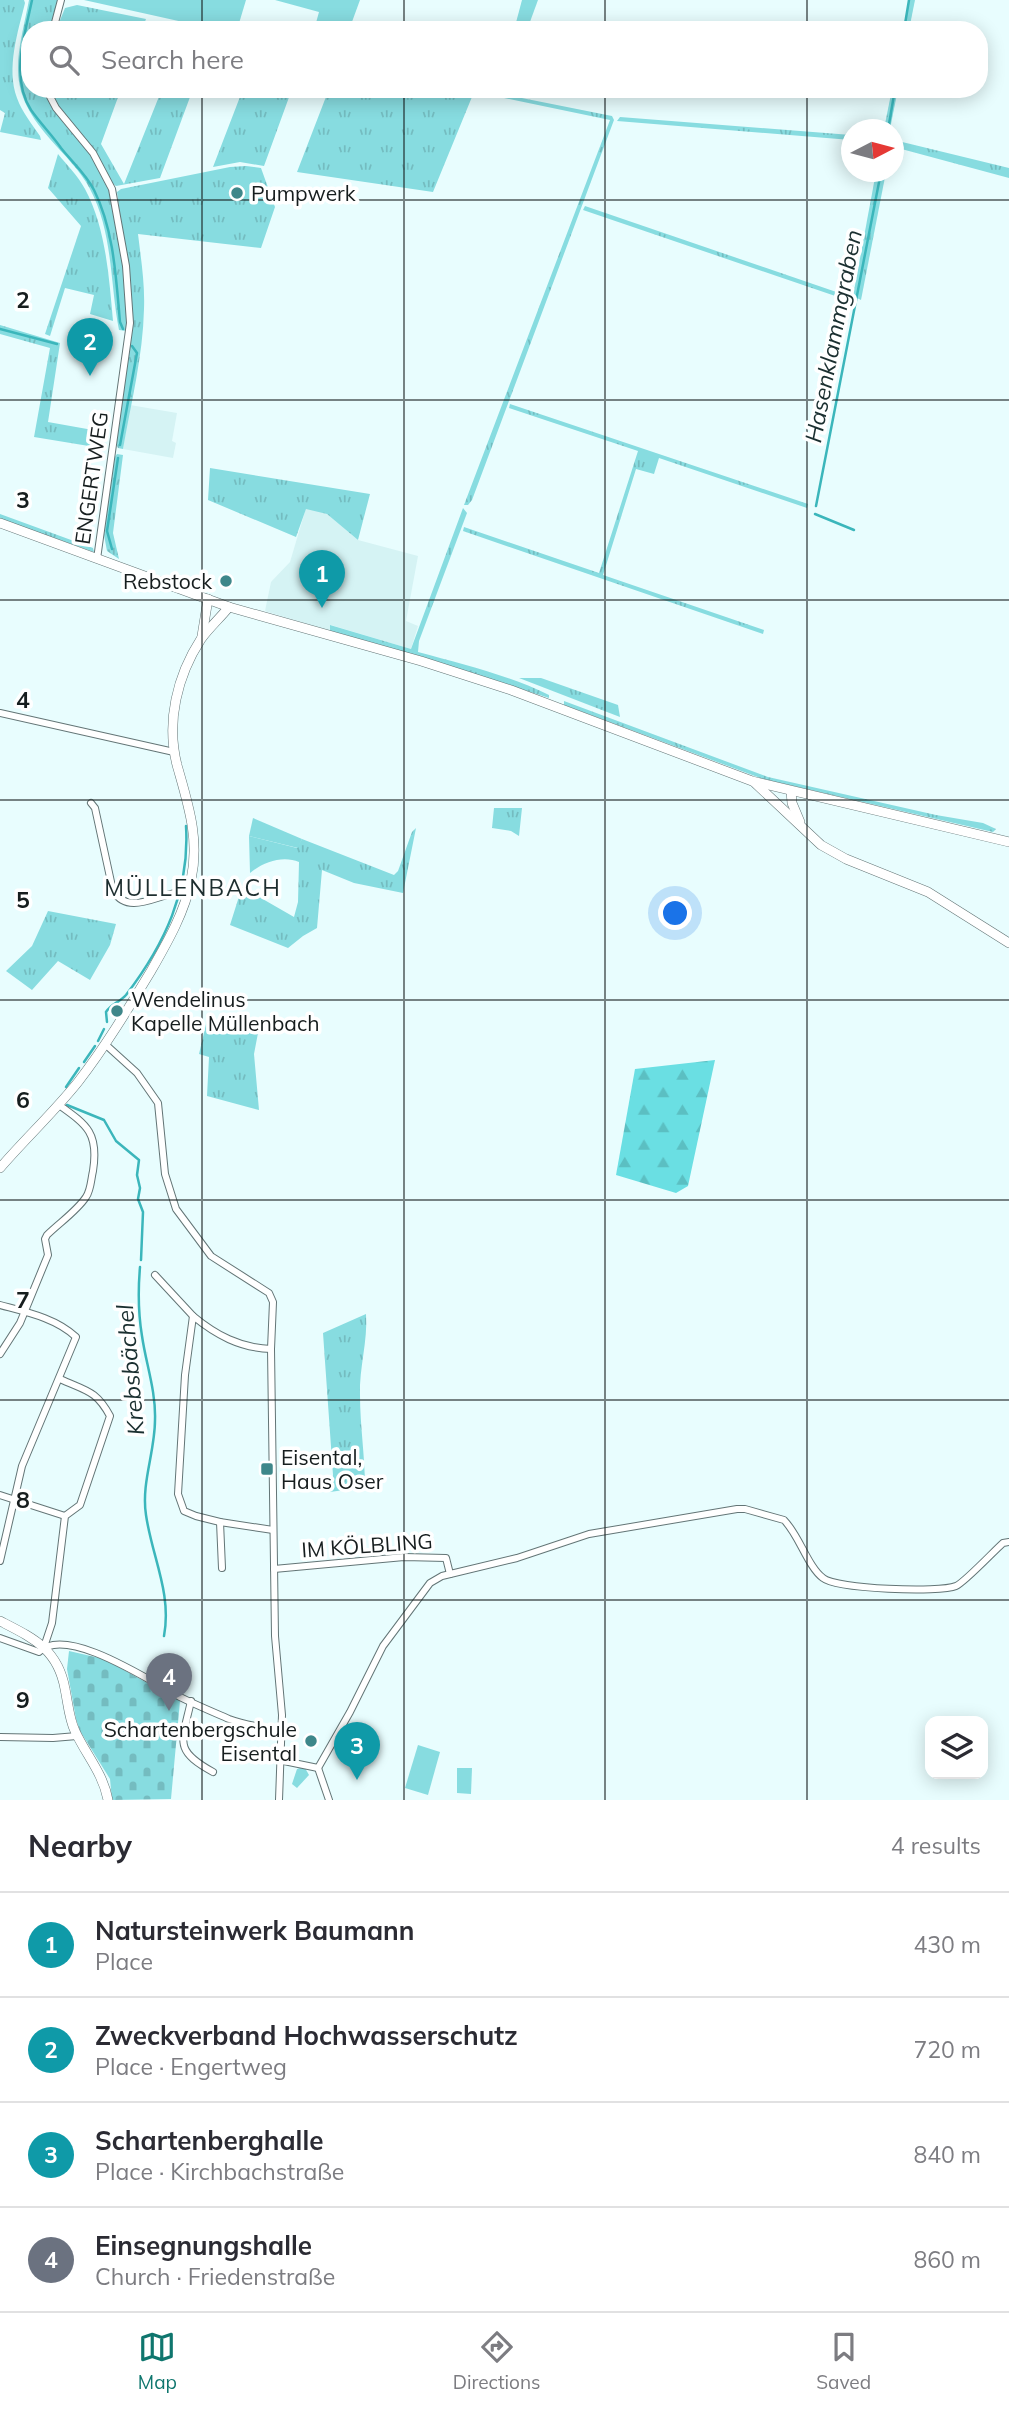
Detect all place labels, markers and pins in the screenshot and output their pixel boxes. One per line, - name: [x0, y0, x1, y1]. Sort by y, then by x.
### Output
- place label: Pumpwerk: [251, 180, 356, 206]
- marker: Pumpwerk: [229, 185, 245, 201]
- pin: 2: [67, 318, 113, 376]
- pin: 1: [299, 550, 345, 608]
- place label: Rebstock: [123, 568, 212, 594]
- marker: Rebstock: [218, 573, 234, 589]
- place label: Wendelinus Kapelle Müllenbach: [131, 986, 320, 1036]
- marker: Wendelinus Kapelle Müllenbach: [109, 1003, 125, 1019]
- place label: Eisental, Haus Oser: [281, 1444, 384, 1494]
- marker: Eisental, Haus Oser: [259, 1461, 275, 1477]
- pin: 4: [146, 1653, 192, 1711]
- place label: Schartenbergschule Eisental: [104, 1716, 297, 1766]
- pin: 3: [334, 1722, 380, 1780]
- marker: Schartenbergschule Eisental: [303, 1733, 319, 1749]

